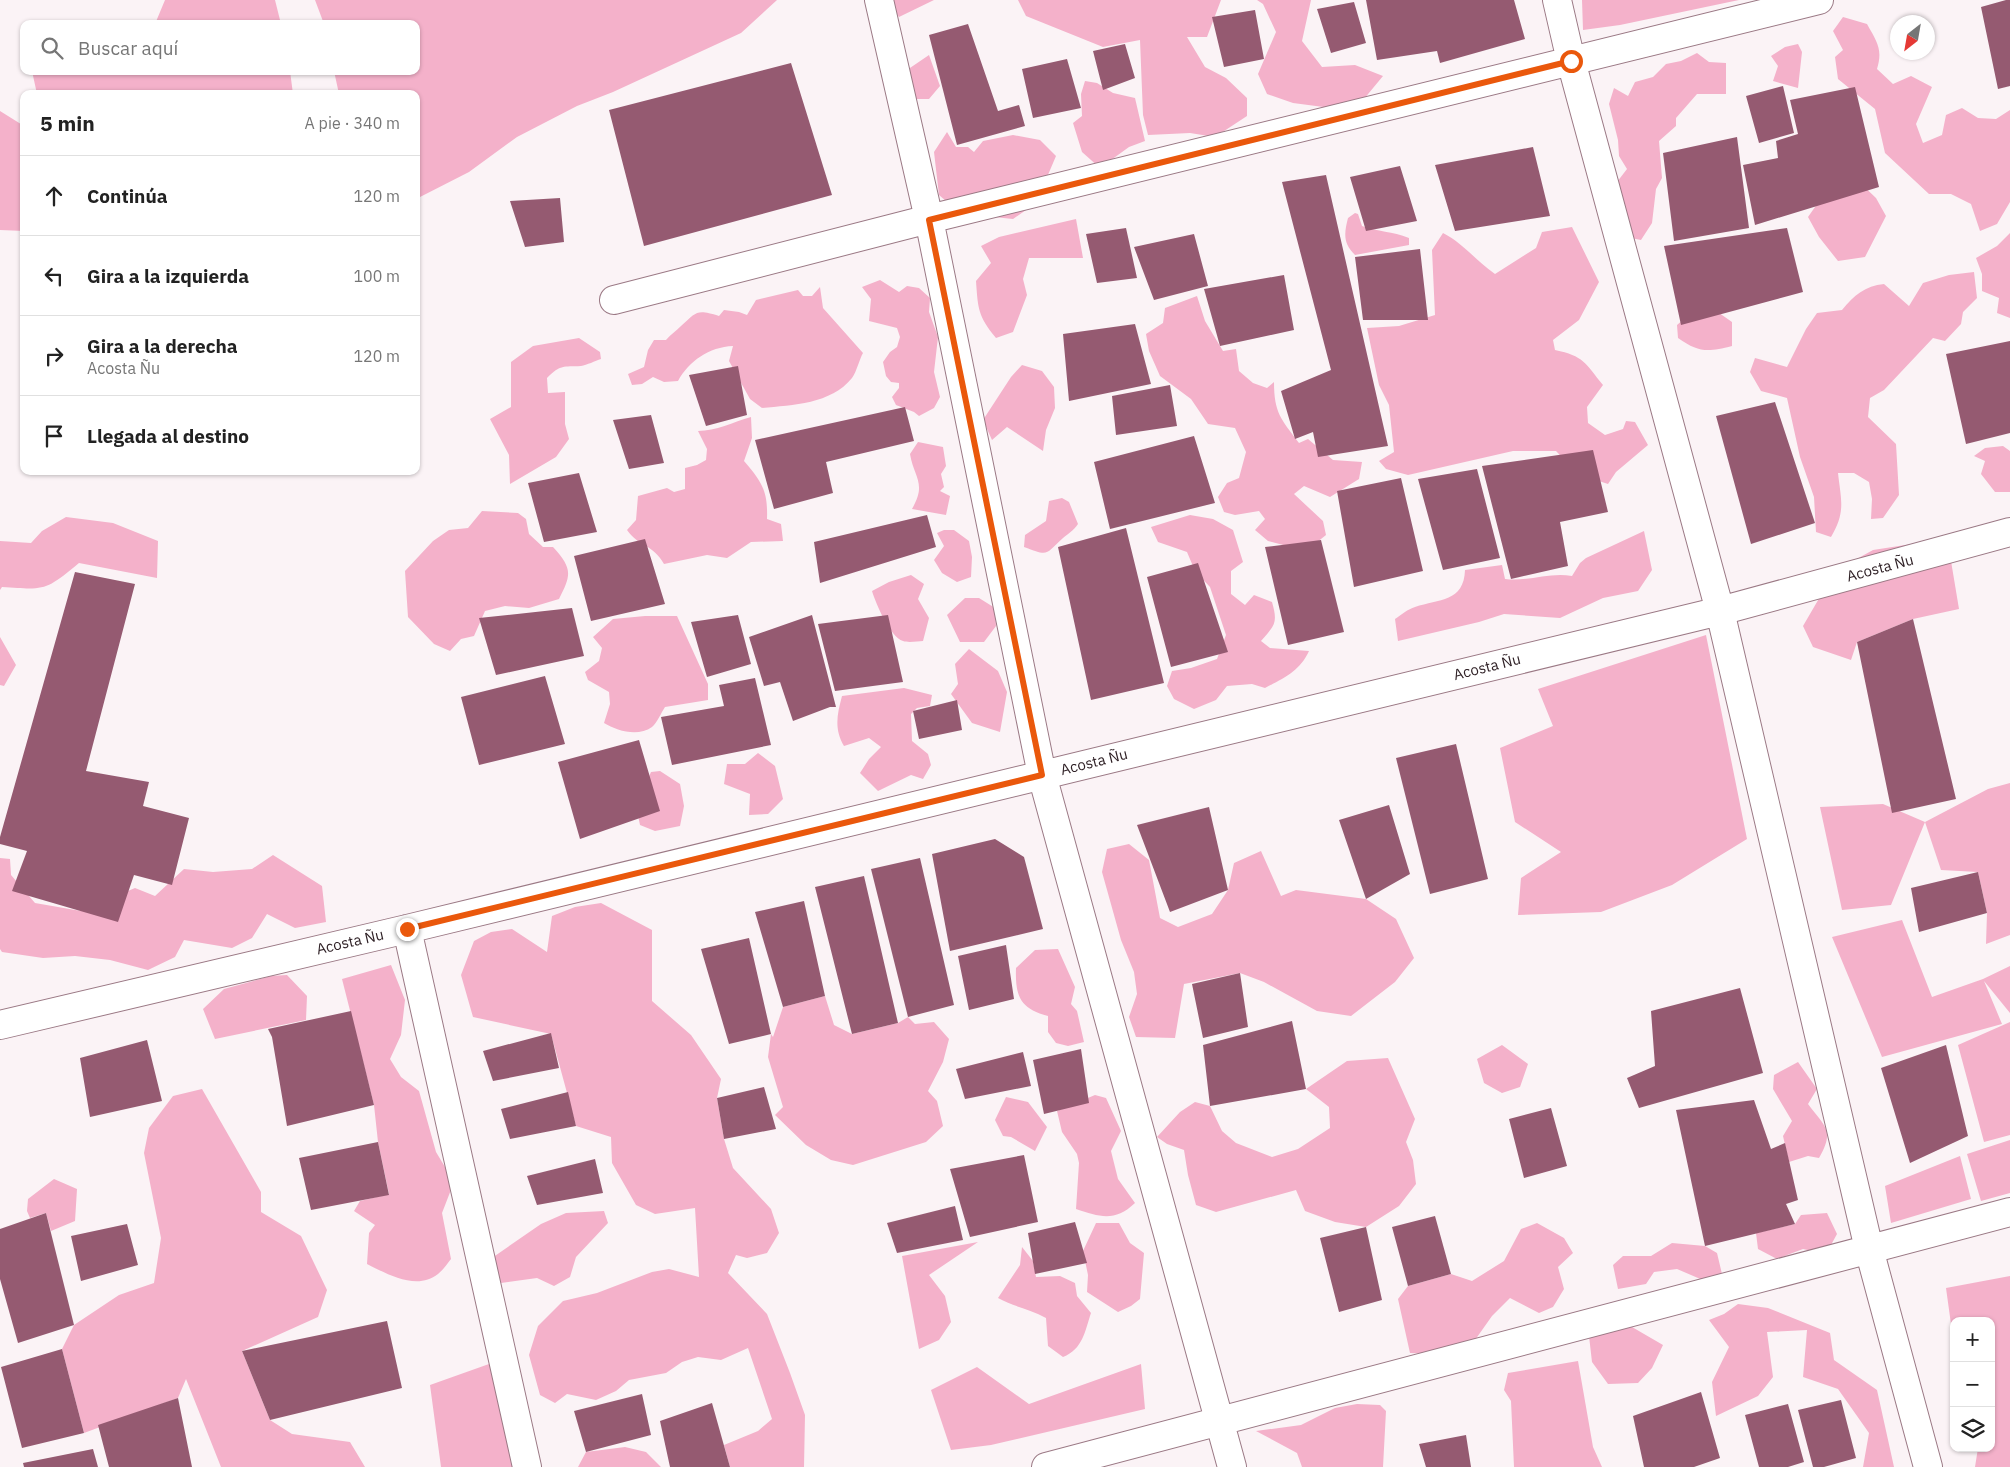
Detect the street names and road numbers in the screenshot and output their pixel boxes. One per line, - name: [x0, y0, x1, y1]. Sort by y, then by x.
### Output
- street label: Acosta Ñu: [1844, 549, 1915, 586]
- street label: Acosta Ñu: [1451, 649, 1522, 684]
- street label: Acosta Ñu: [1058, 744, 1129, 779]
- street label: Acosta Ñu: [314, 925, 385, 958]

